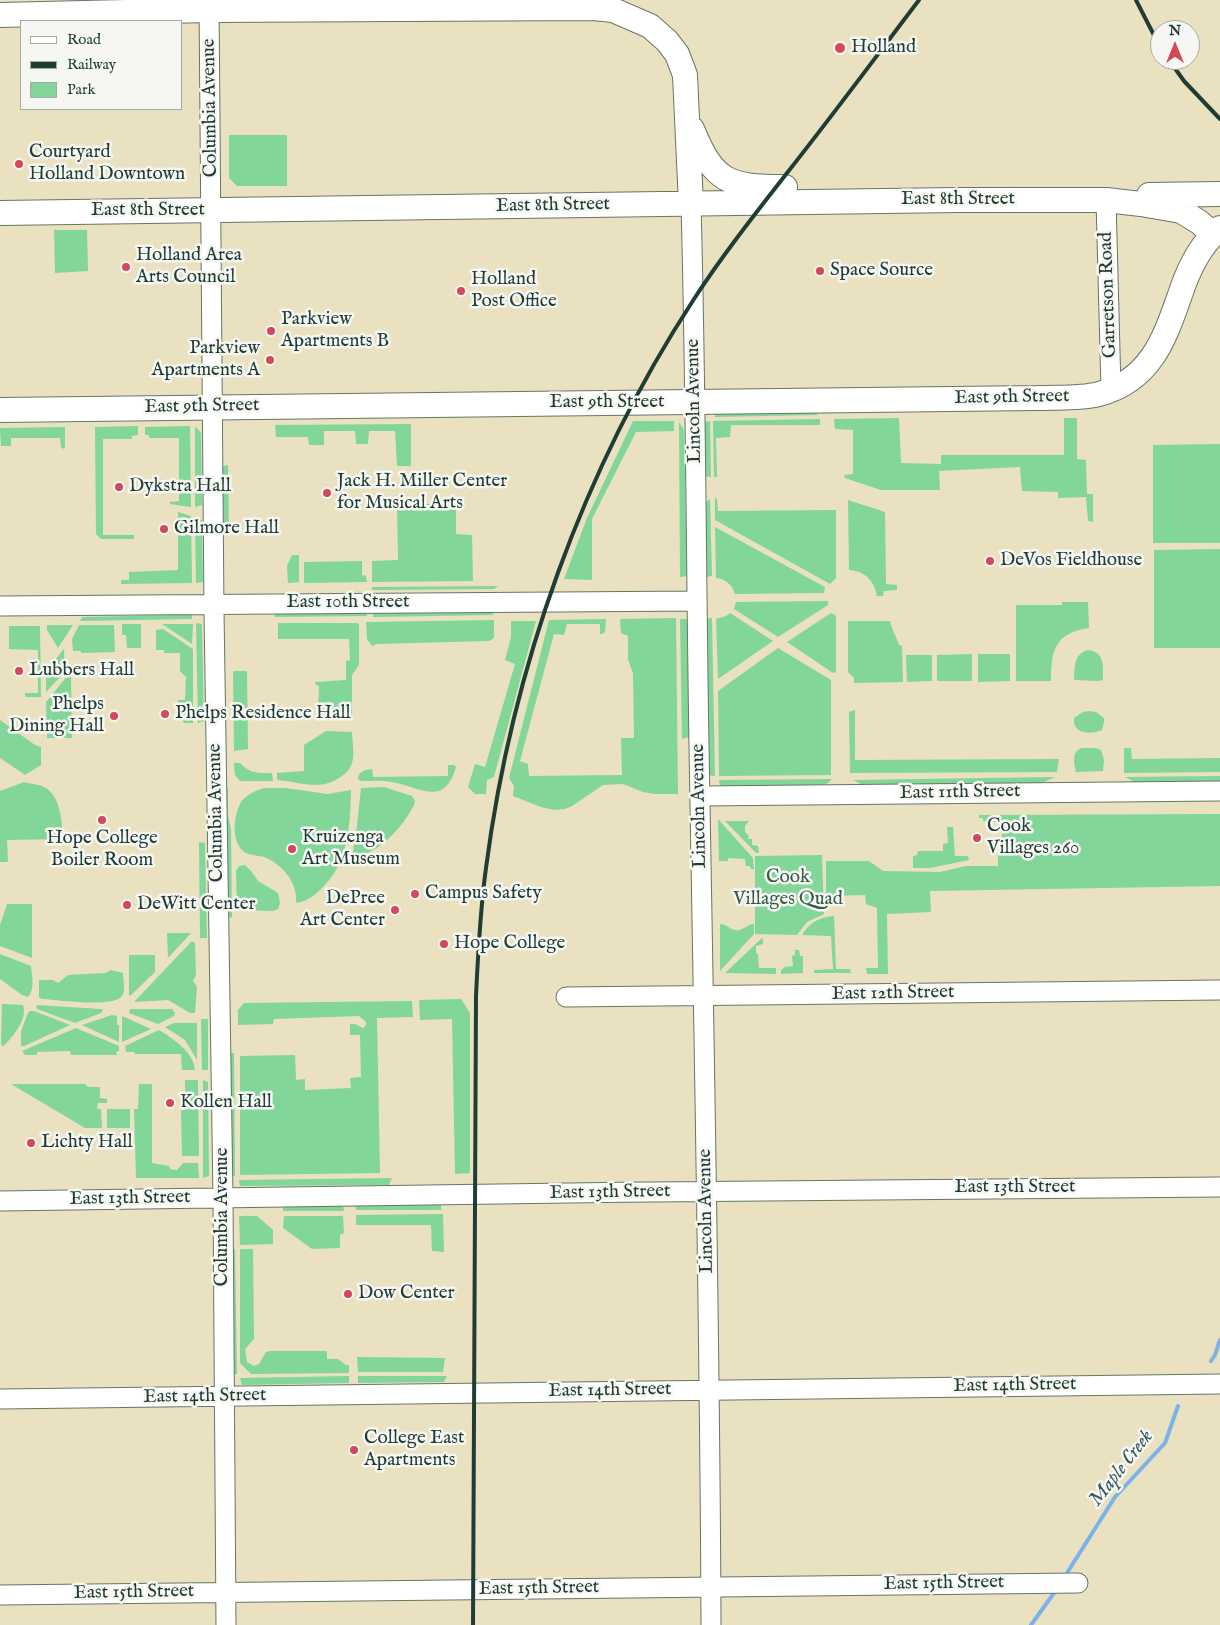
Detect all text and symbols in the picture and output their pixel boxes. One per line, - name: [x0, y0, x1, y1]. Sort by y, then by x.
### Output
- legend: [20, 20, 182, 110]
- north arrow: [1150, 20, 1200, 70]
- text: N: [1169, 22, 1181, 40]
- text: Road: [67, 30, 101, 49]
- place label: Holland: [851, 37, 916, 59]
- street label: Columbia Avenue: [198, 38, 224, 178]
- marker: Holland: [833, 41, 847, 55]
- text: Railway: [67, 55, 116, 74]
- text: Park: [67, 80, 96, 99]
- place label: Courtyard Holland Downtown: [29, 142, 185, 186]
- marker: Courtyard Holland Downtown: [13, 158, 25, 170]
- street label: East 8th Street: [901, 189, 1015, 211]
- street label: East 8th Street: [496, 194, 610, 218]
- street label: East 8th Street: [91, 200, 205, 222]
- street label: Garretson Road: [1095, 231, 1123, 359]
- place label: Holland Area Arts Council: [136, 245, 242, 289]
- place label: Space Source: [830, 260, 933, 282]
- marker: Holland Area Arts Council: [120, 261, 132, 273]
- marker: Space Source: [814, 265, 826, 277]
- place label: Holland Post Office: [471, 269, 557, 313]
- marker: Holland Post Office: [455, 285, 467, 297]
- place label: Parkview Apartments B: [281, 309, 389, 353]
- marker: Parkview Apartments B: [265, 325, 277, 337]
- place label: Parkview Apartments A: [152, 338, 260, 382]
- street label: Lincoln Avenue: [683, 339, 707, 463]
- marker: Parkview Apartments A: [264, 354, 276, 366]
- street label: East 9th Street: [954, 386, 1070, 410]
- street label: East 9th Street: [549, 392, 665, 414]
- street label: East 9th Street: [144, 395, 260, 419]
- place label: Jack H. Miller Center for Musical Arts: [337, 471, 507, 515]
- place label: Dykstra Hall: [129, 476, 231, 498]
- marker: Dykstra Hall: [113, 481, 125, 493]
- marker: Jack H. Miller Center for Musical Arts: [321, 487, 333, 499]
- place label: Gilmore Hall: [174, 518, 279, 540]
- marker: Gilmore Hall: [158, 523, 170, 535]
- place label: DeVos Fieldhouse: [1000, 550, 1142, 572]
- marker: DeVos Fieldhouse: [984, 555, 996, 567]
- street label: East 10th Street: [286, 592, 410, 614]
- place label: Lubbers Hall: [29, 660, 134, 682]
- marker: Lubbers Hall: [13, 665, 25, 677]
- place label: Phelps Dining Hall: [9, 694, 104, 738]
- place label: Phelps Residence Hall: [175, 703, 351, 725]
- marker: Phelps Residence Hall: [159, 708, 171, 720]
- marker: Phelps Dining Hall: [108, 710, 120, 722]
- street label: Columbia Avenue: [204, 743, 230, 883]
- street label: Lincoln Avenue: [688, 744, 712, 868]
- street label: East 11th Street: [899, 781, 1021, 805]
- marker: Hope College Boiler Room: [96, 814, 108, 826]
- place label: Cook Villages 260: [987, 816, 1079, 860]
- place label: Kruizenga Art Museum: [302, 827, 400, 871]
- place label: Hope College Boiler Room: [46, 828, 158, 872]
- marker: Cook Villages 260: [971, 832, 983, 844]
- marker: Kruizenga Art Museum: [286, 843, 298, 855]
- park label: Cook Villages Quad: [733, 867, 843, 911]
- place label: Campus Safety: [425, 883, 542, 905]
- place label: DePree Art Center: [300, 888, 385, 932]
- marker: Campus Safety: [409, 888, 421, 900]
- place label: DeWitt Center: [137, 894, 255, 916]
- marker: DeWitt Center: [121, 899, 133, 911]
- marker: DePree Art Center: [389, 904, 401, 916]
- place label: Hope College: [454, 933, 565, 955]
- marker: Hope College: [438, 938, 450, 950]
- street label: East 12th Street: [831, 982, 955, 1006]
- place label: Kollen Hall: [180, 1092, 272, 1114]
- marker: Kollen Hall: [164, 1097, 176, 1109]
- place label: Lichty Hall: [41, 1132, 133, 1154]
- marker: Lichty Hall: [25, 1137, 37, 1149]
- street label: Columbia Avenue: [212, 1148, 234, 1286]
- street label: Lincoln Avenue: [695, 1149, 719, 1273]
- street label: East 13th Street: [955, 1177, 1075, 1199]
- street label: East 13th Street: [549, 1181, 671, 1205]
- street label: East 13th Street: [69, 1187, 191, 1211]
- place label: Dow Center: [358, 1283, 455, 1305]
- marker: Dow Center: [342, 1288, 354, 1300]
- street label: East 14th Street: [953, 1374, 1077, 1398]
- street label: East 14th Street: [548, 1379, 672, 1403]
- street label: East 14th Street: [143, 1385, 267, 1409]
- water label: Maple Creek: [1085, 1426, 1159, 1512]
- place label: College East Apartments: [364, 1428, 465, 1472]
- marker: College East Apartments: [348, 1444, 360, 1456]
- street label: East 15th Street: [883, 1572, 1005, 1596]
- street label: East 15th Street: [478, 1577, 600, 1601]
- street label: East 15th Street: [73, 1581, 195, 1605]

